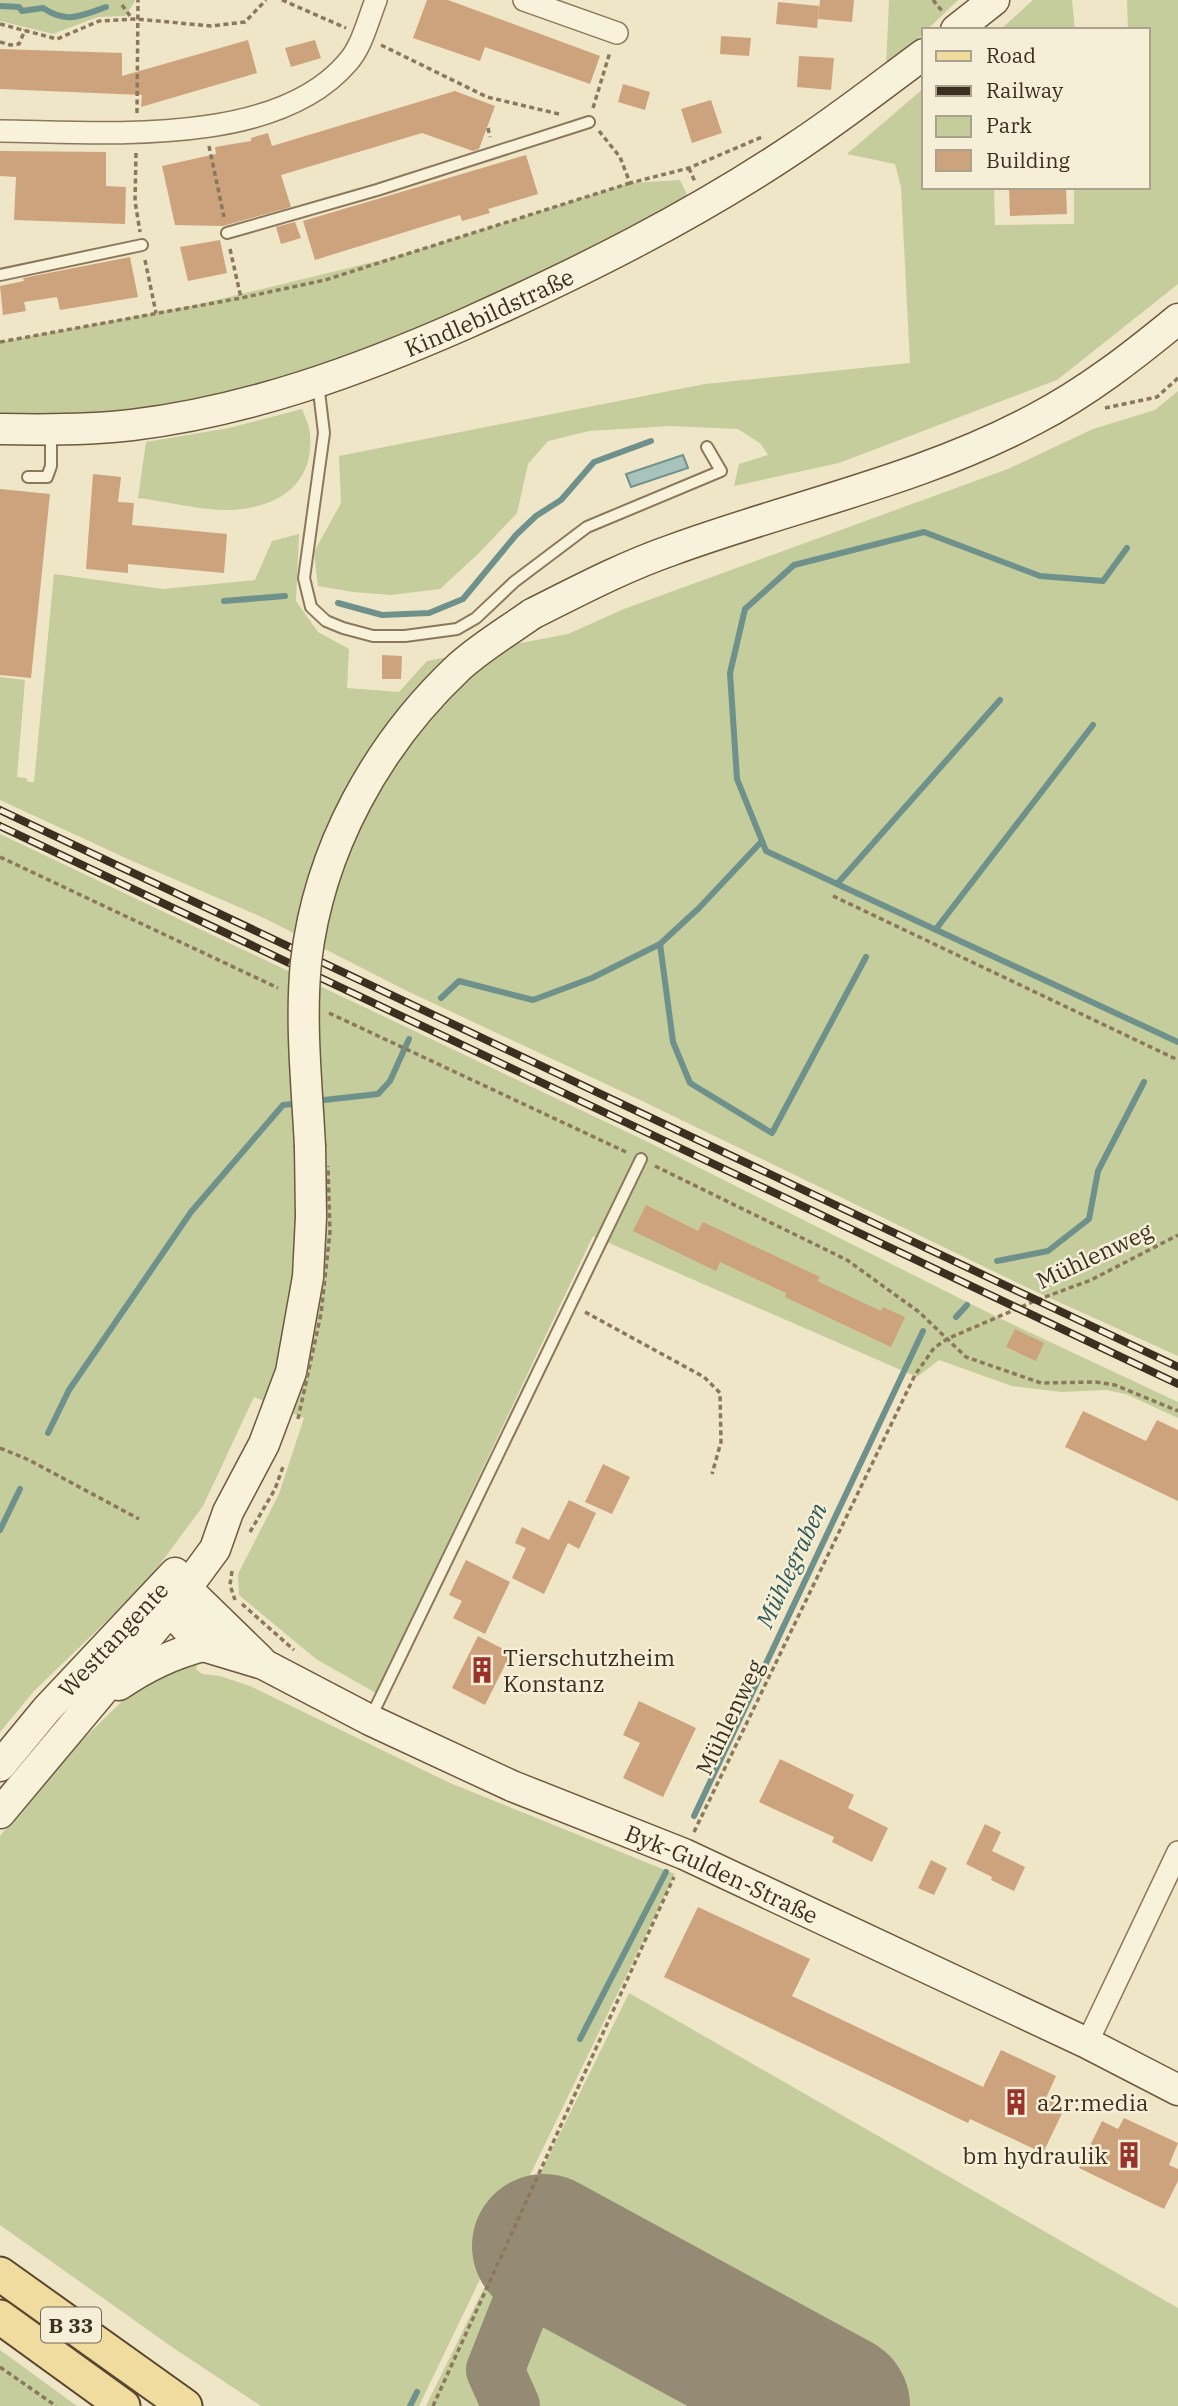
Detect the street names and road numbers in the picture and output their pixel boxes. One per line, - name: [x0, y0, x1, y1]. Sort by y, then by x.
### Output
- street label: Kindlebildstraße: [400, 261, 578, 363]
- street label: Mühlenweg: [1031, 1215, 1157, 1295]
- street label: Westtangente: [51, 1575, 174, 1703]
- street label: Mühlenweg: [688, 1654, 770, 1780]
- street label: Byk-Gulden-Straße: [621, 1817, 823, 1930]
- road number: B 33: [41, 2308, 101, 2342]

